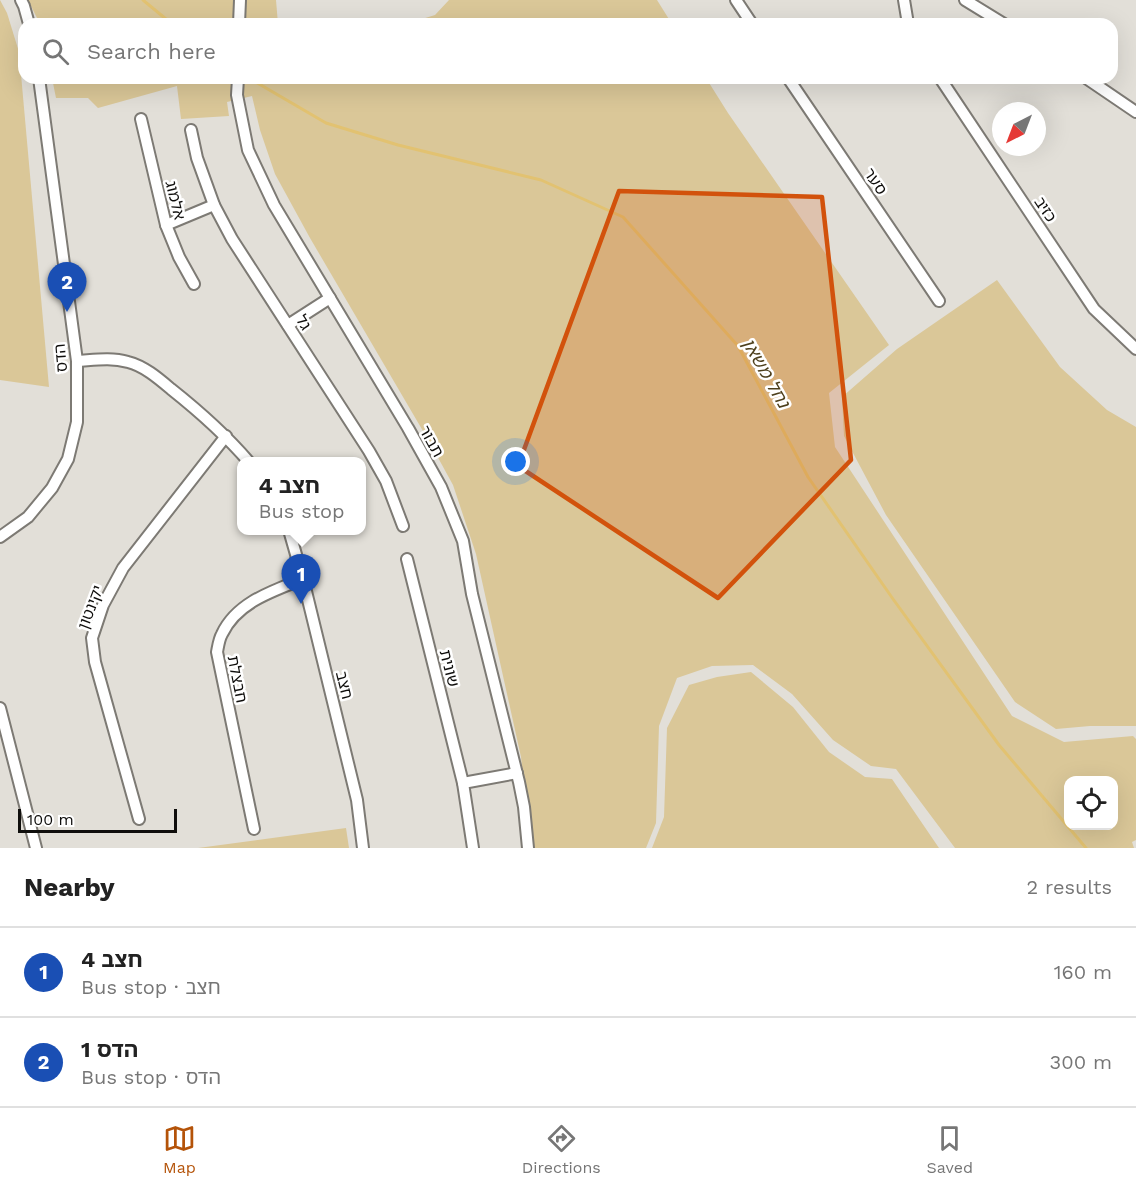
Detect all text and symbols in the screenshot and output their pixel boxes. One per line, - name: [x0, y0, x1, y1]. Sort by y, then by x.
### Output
- search box: [18, 18, 1118, 84]
- icon: search: [39, 35, 72, 68]
- text: Search here: [87, 39, 216, 64]
- north arrow: [992, 102, 1046, 156]
- street label: סער: [860, 164, 891, 198]
- street label: אלמוג: [161, 179, 190, 222]
- street label: כזיב: [1030, 193, 1061, 226]
- pin: 2: [48, 262, 86, 312]
- street label: גל: [292, 311, 315, 333]
- water label: נחל משאן: [738, 334, 795, 412]
- street label: הדס: [50, 343, 71, 373]
- street label: תבור: [415, 422, 448, 460]
- your location: [501, 447, 530, 476]
- popup: [237, 457, 366, 535]
- text: חצב 4: [258, 473, 320, 498]
- text: Bus stop: [258, 499, 345, 523]
- pin: 1: [282, 554, 320, 604]
- street label: יקינטון: [73, 583, 107, 632]
- street label: שונית: [436, 648, 463, 689]
- street label: חבצלת: [224, 654, 251, 704]
- street label: חצב: [332, 669, 357, 701]
- map controls: [1064, 776, 1118, 830]
- button: locate: [1064, 776, 1118, 830]
- scale bar: [18, 806, 177, 834]
- text: 100 m: [27, 810, 74, 829]
- text: Nearby: [24, 872, 115, 902]
- text: 2 results: [1027, 875, 1112, 899]
- text: חצב 4: [81, 947, 143, 972]
- text: 1: [39, 960, 48, 984]
- text: 160 m: [1054, 960, 1112, 984]
- text: Bus stop · חצב: [81, 975, 221, 999]
- text: הדס 1: [81, 1037, 138, 1062]
- text: 2: [38, 1050, 49, 1074]
- text: 300 m: [1050, 1050, 1112, 1074]
- text: Bus stop · הדס: [81, 1065, 221, 1089]
- tab: Map: [163, 1122, 196, 1177]
- tab: Directions: [522, 1122, 601, 1177]
- tab: Saved: [927, 1122, 973, 1177]

